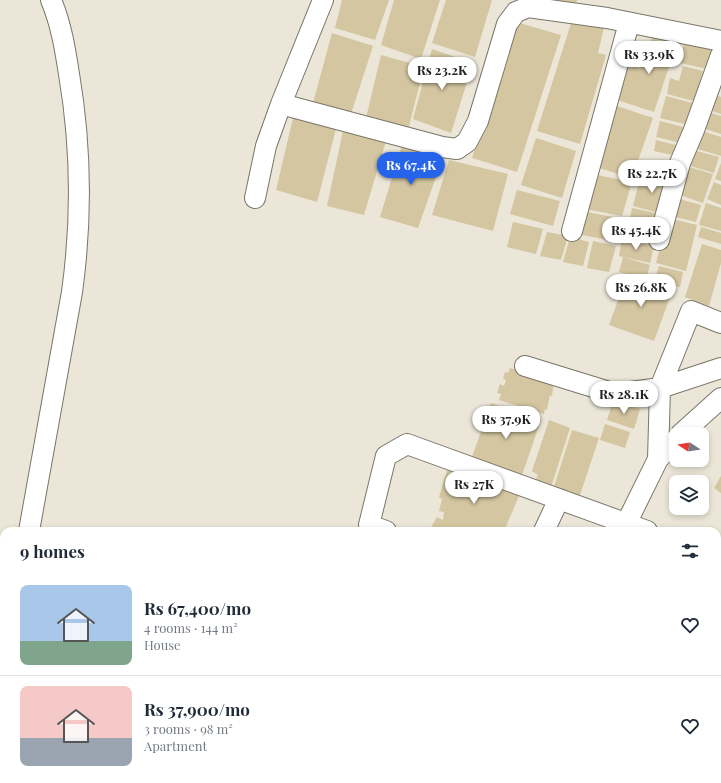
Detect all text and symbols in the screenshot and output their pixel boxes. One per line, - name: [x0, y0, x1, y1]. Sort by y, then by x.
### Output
- pin: Rs 33.9K: [608, 41, 690, 75]
- text: Rs 33.9K: [624, 45, 674, 62]
- pin: Rs 23.2K: [401, 57, 483, 91]
- text: Rs 23.2K: [417, 61, 467, 78]
- pin: Rs 67.4K: [370, 152, 452, 186]
- text: Rs 67.4K: [386, 156, 436, 173]
- pin: Rs 22.7K: [611, 160, 693, 194]
- text: Rs 22.7K: [627, 164, 677, 181]
- pin: Rs 45.4K: [595, 217, 677, 251]
- text: Rs 45.4K: [611, 221, 661, 238]
- pin: Rs 26.8K: [600, 274, 682, 308]
- text: Rs 26.8K: [615, 278, 667, 295]
- pin: Rs 28.1K: [583, 381, 665, 415]
- text: Rs 28.1K: [599, 385, 649, 402]
- pin: Rs 37.9K: [465, 406, 547, 440]
- text: Rs 37.9K: [481, 410, 531, 427]
- north arrow: [669, 427, 709, 467]
- map controls: [669, 427, 709, 515]
- pin: Rs 27K: [441, 471, 507, 505]
- text: Rs 27K: [454, 475, 494, 492]
- button: layers: [669, 475, 709, 515]
- text: 9 homes: [20, 540, 85, 562]
- icon: filters: [679, 540, 701, 562]
- text: Rs 67,400/mo: [144, 597, 251, 619]
- icon: home: [52, 601, 100, 649]
- icon: heart: [679, 614, 701, 636]
- text: 4 rooms · 144 m²: [144, 619, 238, 636]
- text: House: [144, 636, 181, 653]
- text: Rs 37,900/mo: [144, 698, 250, 720]
- icon: home: [52, 702, 100, 750]
- icon: heart: [679, 715, 701, 737]
- text: 3 rooms · 98 m²: [144, 720, 233, 737]
- text: Apartment: [144, 737, 207, 754]

